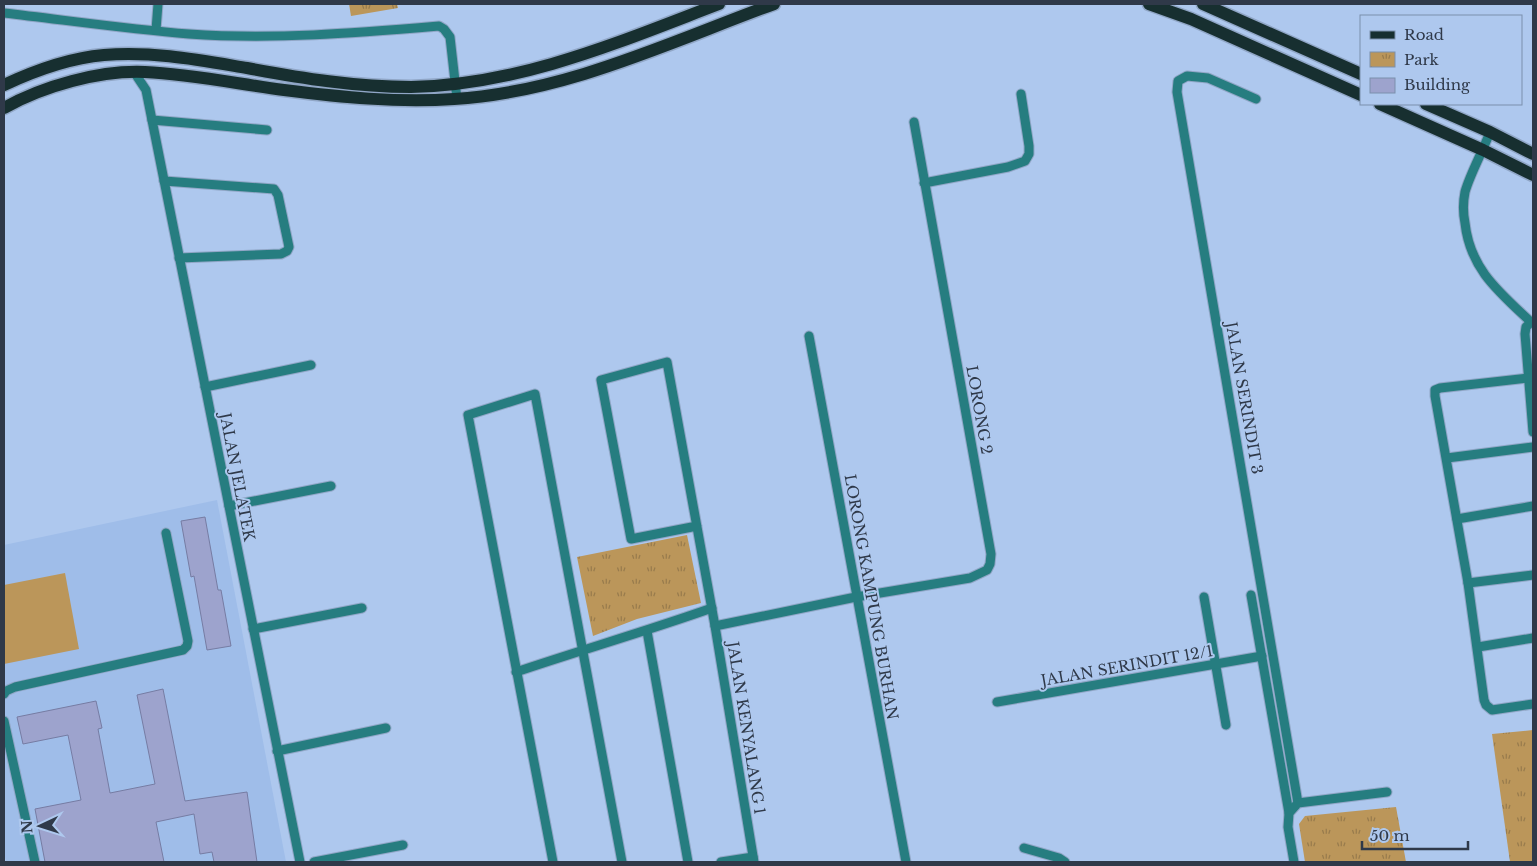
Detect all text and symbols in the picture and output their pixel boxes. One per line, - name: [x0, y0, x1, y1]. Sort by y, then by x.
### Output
- legend: [1360, 15, 1522, 105]
- text: Road: [1404, 25, 1444, 44]
- text: Park: [1404, 50, 1440, 69]
- text: Building: [1404, 75, 1471, 94]
- street label: JALAN SERINDIT 3: [1221, 318, 1267, 476]
- street label: LORONG 2: [962, 364, 997, 456]
- street label: JALAN JELATEK: [215, 409, 259, 543]
- street label: LORONG KAMPUNG BURHAN: [841, 473, 902, 721]
- street label: JALAN KENYALANG 1: [723, 638, 770, 816]
- street label: JALAN SERINDIT 12/1: [1037, 641, 1214, 690]
- north arrow: [15, 801, 65, 851]
- scale bar: [1362, 818, 1468, 850]
- text: N: [18, 820, 36, 834]
- text: 50 m: [1370, 826, 1410, 845]

